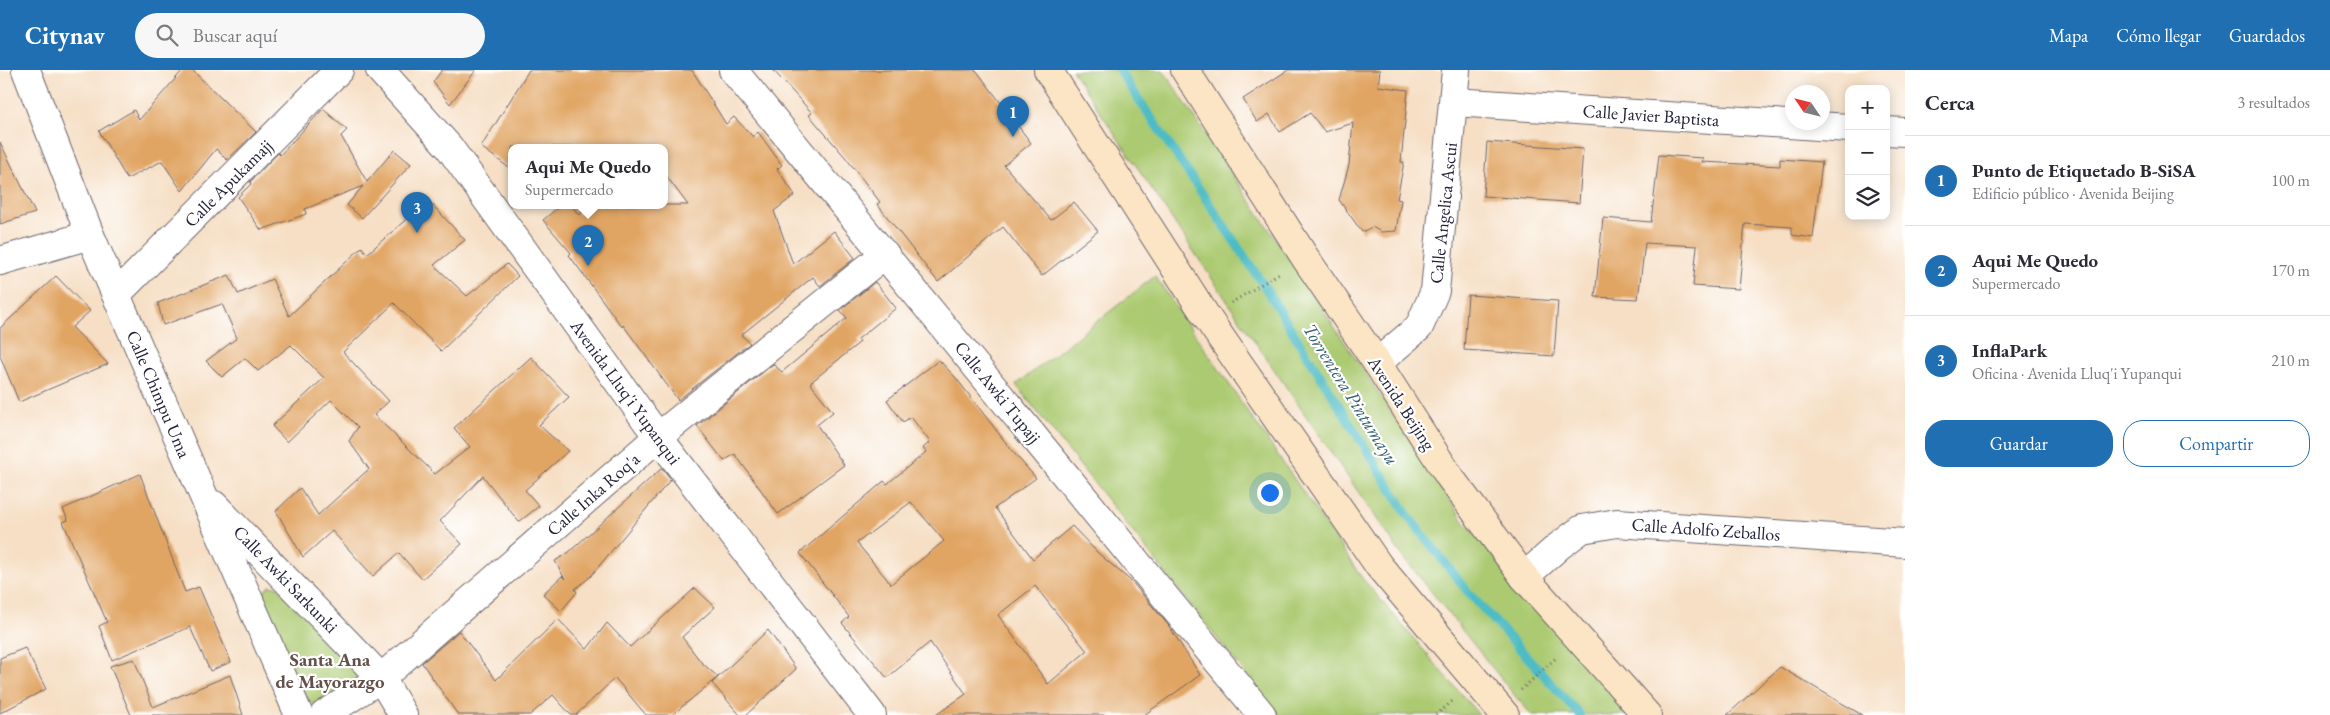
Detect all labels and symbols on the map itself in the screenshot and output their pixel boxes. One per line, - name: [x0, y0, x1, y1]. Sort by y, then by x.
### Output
- north arrow: [1785, 85, 1830, 130]
- pin: 1: [997, 96, 1029, 137]
- street label: Calle Javier Baptista: [1582, 99, 1721, 131]
- street label: Calle Apukamajj: [179, 134, 277, 232]
- street label: Calle Angelica Ascui: [1424, 141, 1462, 285]
- pin: 3: [401, 192, 433, 233]
- pin: 2: [572, 225, 604, 266]
- street label: Avenida Lluq'i Yupanqui: [565, 314, 687, 469]
- water label: Torrentera Pintumayu: [1297, 318, 1405, 470]
- street label: Calle Chimpu Uma: [122, 327, 197, 462]
- street label: Calle Awki Tupajj: [950, 336, 1046, 448]
- street label: Avenida Beijing: [1363, 351, 1441, 454]
- street label: Calle Inka Roq'a: [542, 447, 645, 541]
- your location: [1257, 480, 1283, 506]
- street label: Calle Adolfo Zeballos: [1631, 512, 1781, 546]
- street label: Calle Awki Sarkunki: [229, 520, 344, 638]
- district label: Santa Ana de Mayorazgo: [276, 647, 385, 694]

